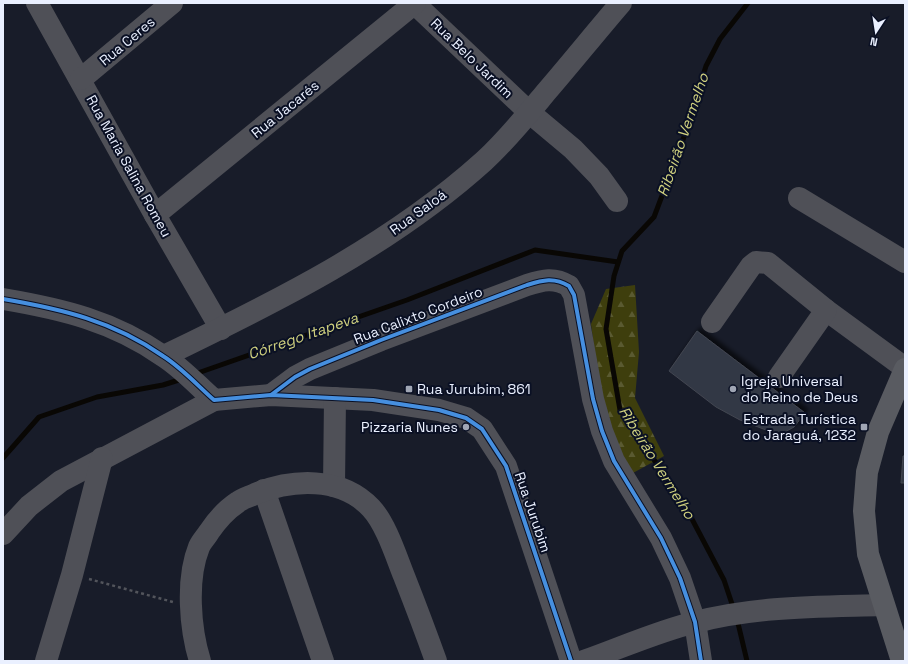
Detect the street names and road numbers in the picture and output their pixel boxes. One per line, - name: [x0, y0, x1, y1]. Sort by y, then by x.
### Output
- street label: Rua Ceres: [96, 13, 158, 69]
- street label: Rua Belo Jardim: [427, 14, 517, 102]
- street label: Rua Jacarés: [247, 76, 323, 142]
- street label: Rua Maria Salina Romeu: [82, 92, 176, 240]
- street label: Rua Saloá: [386, 185, 450, 239]
- street label: Rua Calixto Cordeiro: [351, 282, 485, 348]
- street label: Rua Jurubim: [511, 469, 555, 555]

